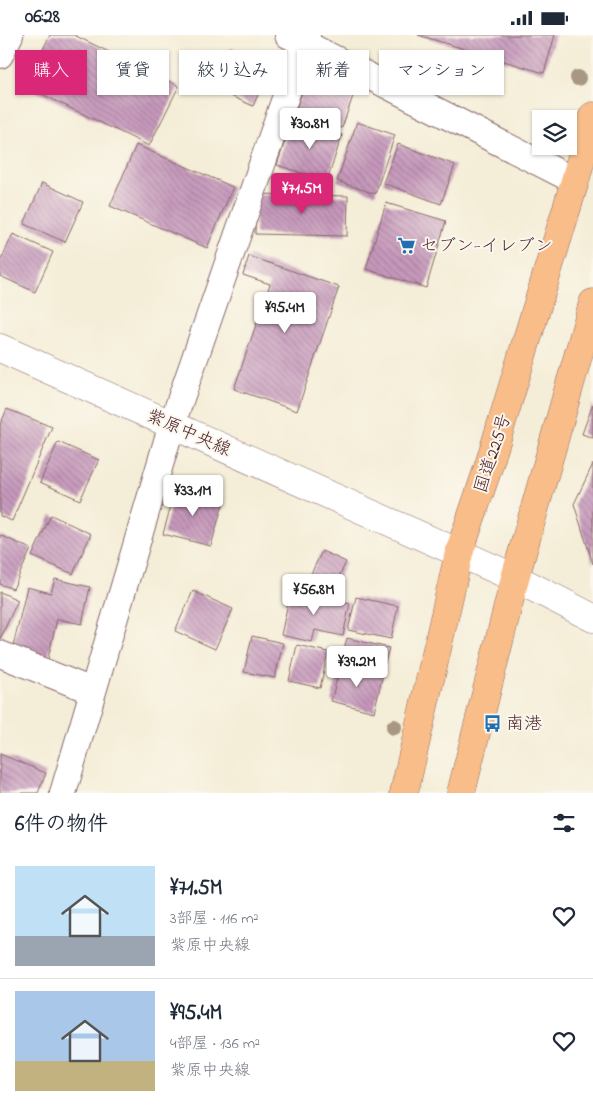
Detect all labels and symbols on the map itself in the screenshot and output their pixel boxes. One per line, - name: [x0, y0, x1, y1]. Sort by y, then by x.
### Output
- pin: ¥30.8M: [269, 107, 351, 150]
- pin: ¥71.5M: [261, 173, 343, 215]
- place label: セブン-イレブン: [420, 234, 553, 260]
- supermarket icon: セブン-イレブン: [396, 235, 416, 255]
- pin: ¥95.4M: [244, 291, 326, 334]
- street label: 紫原中央線: [142, 404, 235, 464]
- street label: 国道225号: [469, 411, 519, 497]
- pin: ¥33.1M: [152, 475, 234, 517]
- pin: ¥56.8M: [273, 573, 355, 616]
- pin: ¥39.2M: [316, 645, 398, 688]
- place label: 南港: [506, 712, 542, 738]
- bus stop icon: 南港: [482, 713, 502, 733]

